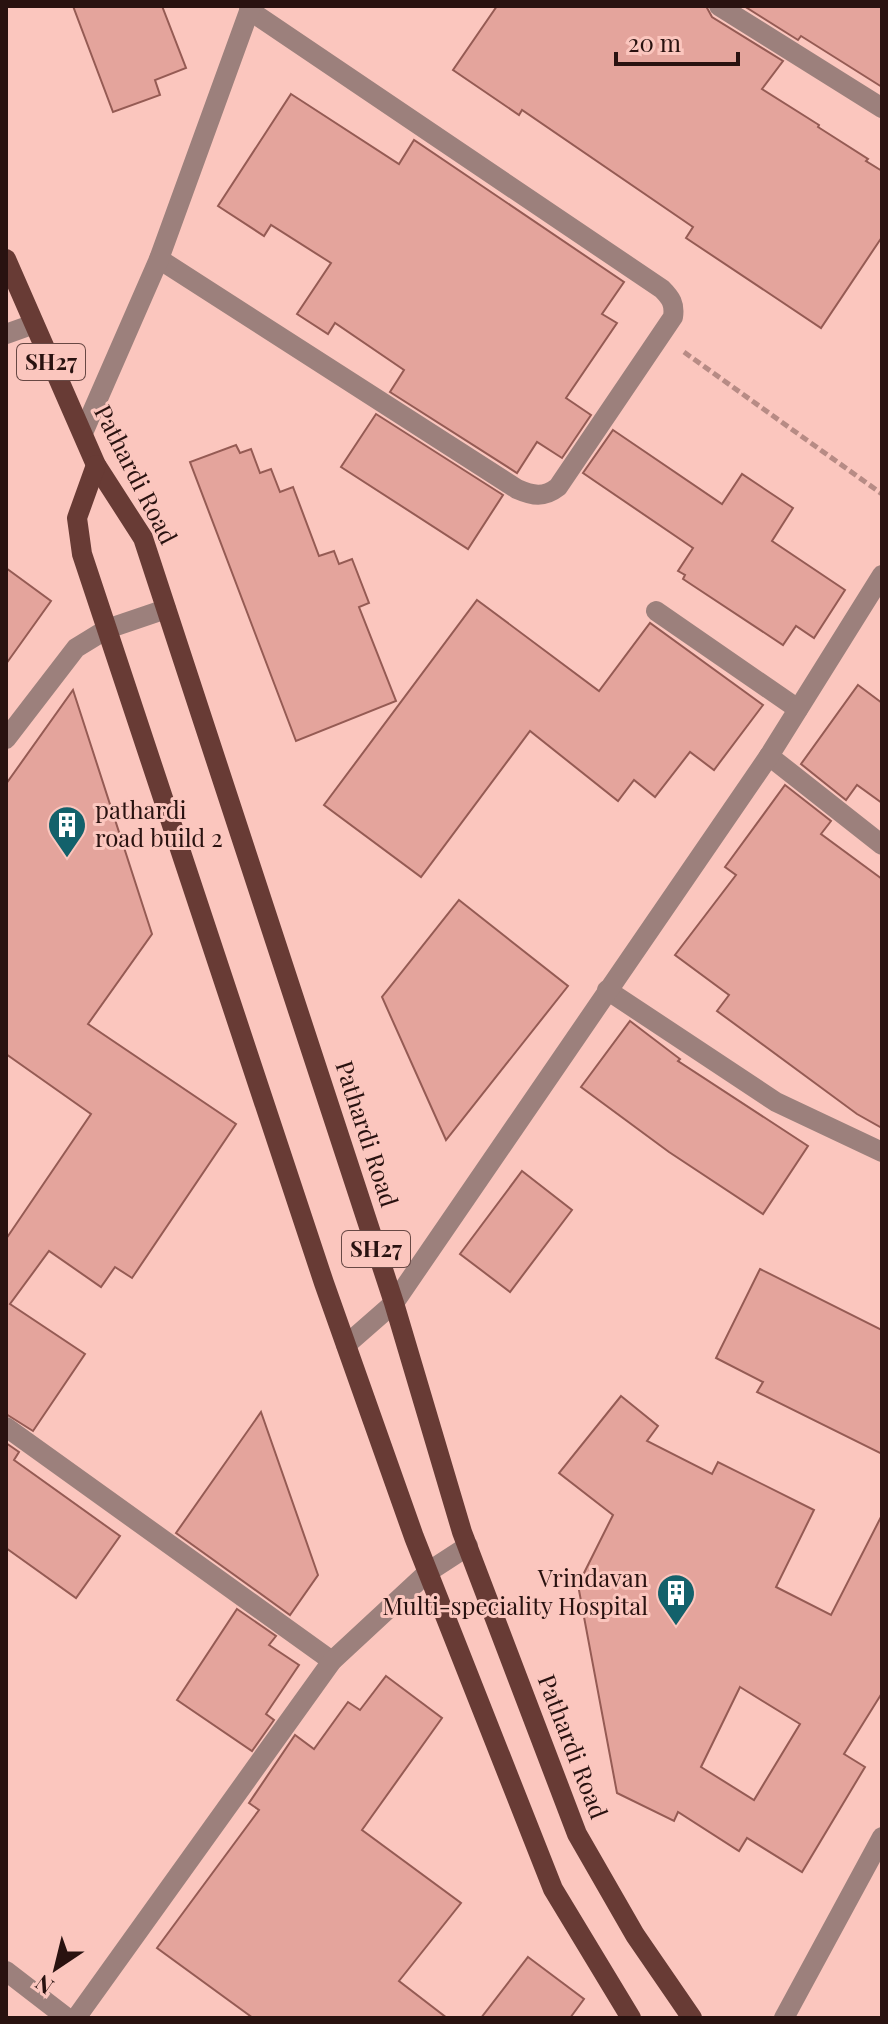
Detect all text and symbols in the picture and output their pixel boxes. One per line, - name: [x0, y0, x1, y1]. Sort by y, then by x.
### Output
- scale bar: [616, 16, 738, 66]
- text: 20 m: [628, 26, 681, 58]
- road number: SH27: [17, 344, 85, 380]
- street label: Pathardi Road: [88, 399, 186, 549]
- place label: pathardi road build 2: [95, 793, 223, 853]
- building icon: pathardi road build 2: [46, 804, 88, 859]
- street label: Pathardi Road: [329, 1056, 407, 1211]
- road number: SH27: [342, 1231, 410, 1267]
- place label: Vrindavan Multi-speciality Hospital: [382, 1561, 648, 1621]
- building icon: Vrindavan Multi-speciality Hospital: [655, 1572, 697, 1627]
- street label: Pathardi Road: [532, 1670, 616, 1823]
- north arrow: [16, 1928, 96, 2008]
- text: N: [29, 1968, 59, 2002]

